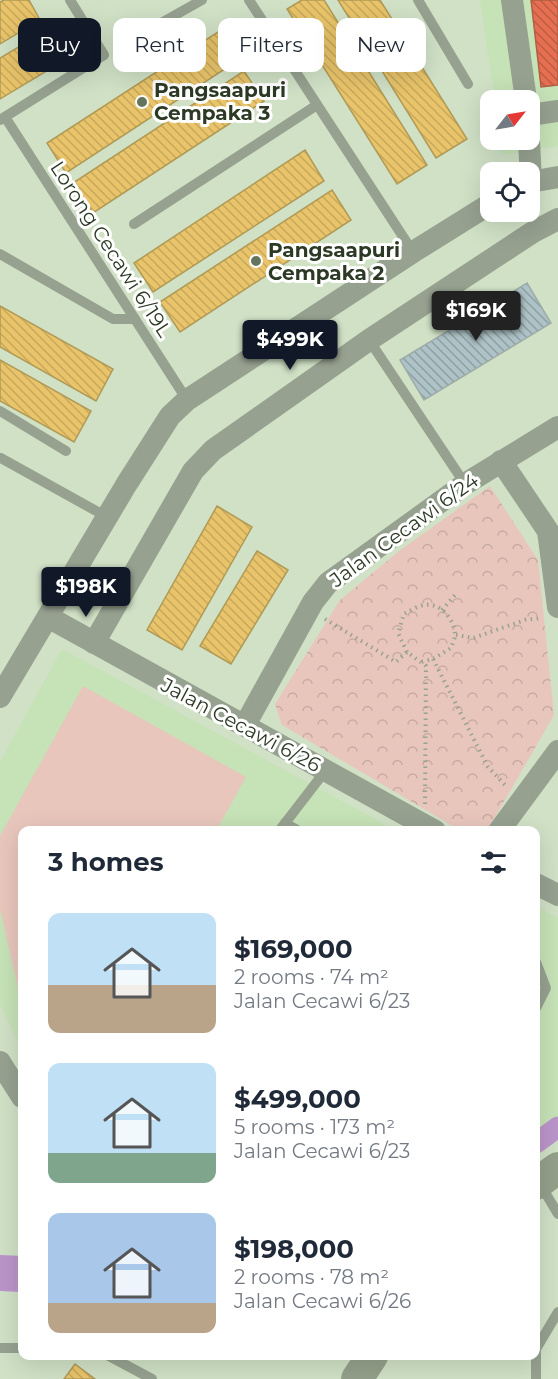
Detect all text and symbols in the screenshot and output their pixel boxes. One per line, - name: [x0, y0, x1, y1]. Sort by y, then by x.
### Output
- chip: Buy: [18, 18, 101, 72]
- chip: Rent: [113, 18, 206, 72]
- chip: Filters: [218, 18, 324, 72]
- chip: New: [336, 18, 426, 72]
- place label: Pangsaapuri Cempaka 3: [154, 78, 286, 125]
- north arrow: [480, 90, 540, 150]
- map controls: [480, 90, 540, 222]
- marker: Pangsaapuri Cempaka 3: [135, 95, 149, 109]
- street label: Lorong Cecawi 6/19L: [45, 157, 177, 342]
- button: locate: [480, 162, 540, 222]
- place label: Pangsaapuri Cempaka 2: [268, 238, 400, 285]
- marker: Pangsaapuri Cempaka 2: [249, 254, 263, 268]
- pin: $169K: [434, 291, 518, 342]
- text: $169K: [446, 298, 506, 322]
- pin: $499K: [248, 320, 332, 371]
- text: $499K: [257, 327, 323, 351]
- street label: Jalan Cecawi 6/24: [324, 468, 483, 593]
- pin: $198K: [44, 567, 128, 618]
- text: $198K: [55, 574, 117, 598]
- street label: Jalan Cecawi 6/26: [156, 672, 325, 777]
- text: 3 homes: [48, 846, 163, 878]
- icon: filters: [477, 846, 510, 879]
- text: $169,000: [234, 933, 353, 965]
- icon: home: [96, 937, 168, 1009]
- text: 2 rooms · 74 m²: [234, 965, 389, 989]
- text: Jalan Cecawi 6/23: [234, 989, 410, 1013]
- text: $499,000: [234, 1083, 361, 1115]
- icon: home: [96, 1087, 168, 1159]
- text: 5 rooms · 173 m²: [234, 1115, 395, 1139]
- text: Jalan Cecawi 6/23: [234, 1139, 410, 1163]
- text: $198,000: [234, 1233, 354, 1265]
- icon: home: [96, 1237, 168, 1309]
- text: 2 rooms · 78 m²: [234, 1265, 389, 1289]
- text: Jalan Cecawi 6/26: [234, 1289, 411, 1313]

